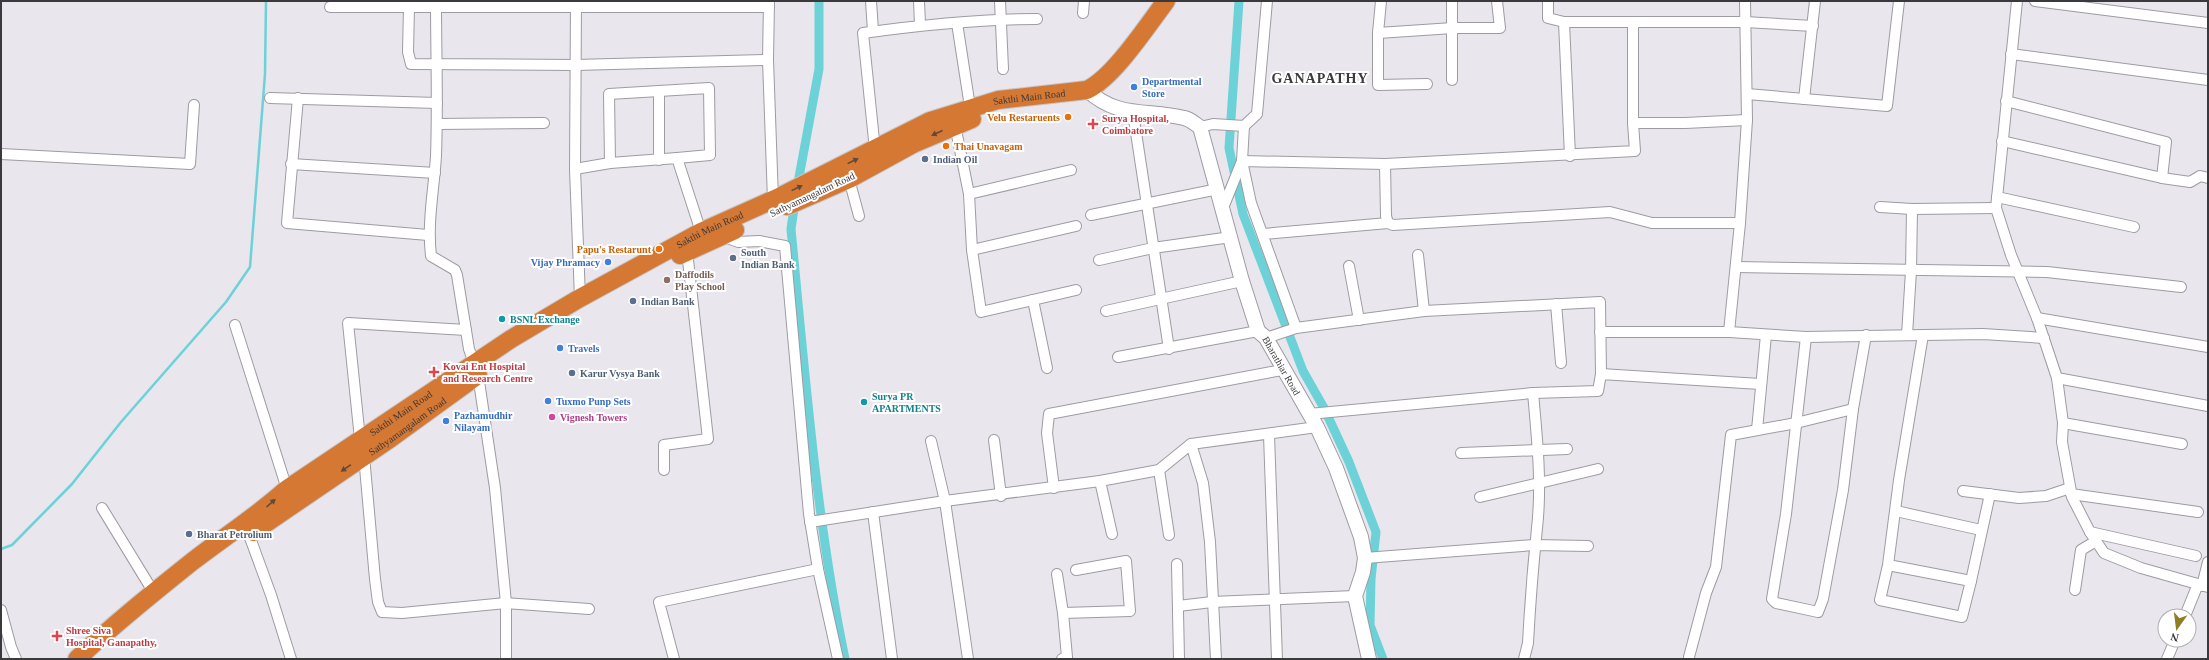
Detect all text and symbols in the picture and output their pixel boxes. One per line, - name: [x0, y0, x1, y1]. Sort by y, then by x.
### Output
- district label: GANAPATHY: [1271, 71, 1369, 86]
- place label: Departmental Store: [1142, 76, 1202, 99]
- marker: Departmental Store: [1129, 82, 1139, 92]
- street label: Sakthi Main Road: [992, 87, 1066, 107]
- place label: Velu Restaruents: [987, 112, 1060, 123]
- marker: Velu Restaruents: [1063, 112, 1073, 122]
- place label: Surya Hospital, Coimbatore: [1102, 113, 1169, 136]
- marker: Surya Hospital, Coimbatore: [1087, 118, 1099, 130]
- one-way arrow: [931, 130, 943, 136]
- marker: Thai Unavagam: [941, 141, 951, 151]
- place label: Thai Unavagam: [954, 141, 1023, 152]
- marker: Indian Oil: [920, 154, 930, 164]
- place label: Indian Oil: [933, 154, 977, 165]
- one-way arrow: [847, 158, 858, 164]
- street label: Sathyamangalam Road: [768, 170, 856, 219]
- one-way arrow: [792, 185, 803, 191]
- street label: Sakthi Main Road: [675, 209, 745, 250]
- place label: Papu's Restarunt: [577, 244, 652, 255]
- marker: Papu's Restarunt: [654, 244, 664, 254]
- place label: South Indian Bank: [741, 247, 795, 270]
- marker: South Indian Bank: [728, 253, 738, 263]
- place label: Vijay Phramacy: [531, 257, 600, 268]
- marker: Vijay Phramacy: [603, 257, 613, 267]
- place label: Daffodils Play School: [675, 269, 725, 292]
- marker: Daffodils Play School: [662, 275, 672, 285]
- marker: Indian Bank: [628, 296, 638, 306]
- place label: Indian Bank: [641, 296, 695, 307]
- marker: BSNL Exchange: [497, 314, 507, 324]
- place label: BSNL Exchange: [510, 314, 580, 325]
- street label: Bharathiar Road: [1260, 334, 1302, 397]
- marker: Travels: [555, 343, 565, 353]
- place label: Travels: [568, 343, 600, 354]
- place label: Kovai Ent Hospital and Research Centre: [443, 361, 533, 384]
- marker: Kovai Ent Hospital and Research Centre: [428, 366, 440, 378]
- marker: Karur Vysya Bank: [567, 368, 577, 378]
- place label: Karur Vysya Bank: [580, 368, 660, 379]
- street label: Sakthi Main Road: [368, 389, 434, 438]
- place label: Surya PR APARTMENTS: [872, 391, 941, 414]
- street label: Sathyamangalam Road: [366, 395, 448, 458]
- marker: Tuxmo Punp Sets: [543, 396, 553, 406]
- place label: Tuxmo Punp Sets: [556, 396, 631, 407]
- marker: Surya PR APARTMENTS: [859, 397, 869, 407]
- place label: Pazhamudhir Nilayam: [454, 410, 513, 433]
- marker: Vignesh Towers: [547, 412, 557, 422]
- place label: Vignesh Towers: [560, 412, 627, 423]
- marker: Pazhamudhir Nilayam: [441, 416, 451, 426]
- one-way arrow: [341, 464, 352, 472]
- one-way arrow: [266, 499, 276, 508]
- marker: Bharat Petrolium: [184, 529, 194, 539]
- place label: Bharat Petrolium: [197, 529, 273, 540]
- north arrow: [2157, 608, 2197, 648]
- place label: Shree Siva Hospital, Ganapathy,: [66, 625, 157, 648]
- marker: Shree Siva Hospital, Ganapathy,: [51, 630, 63, 642]
- text: N: [2169, 631, 2180, 644]

